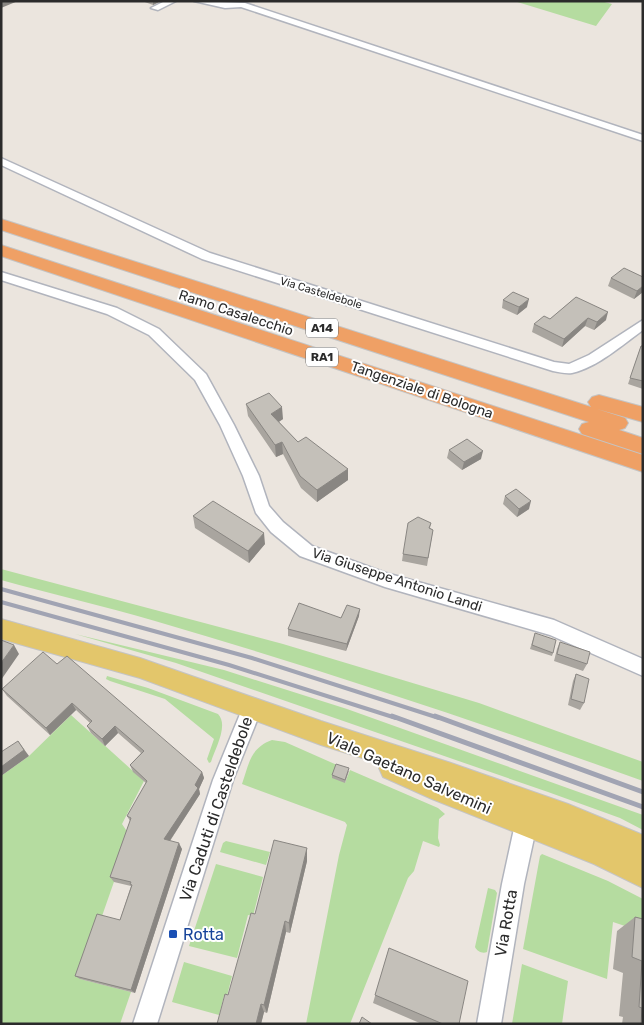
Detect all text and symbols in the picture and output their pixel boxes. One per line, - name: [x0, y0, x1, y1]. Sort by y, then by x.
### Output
- street label: Via Casteldebole: [278, 274, 364, 312]
- street label: Ramo Casalecchio: [177, 286, 295, 340]
- road number: A14: [306, 318, 338, 338]
- road number: RA1: [306, 348, 338, 367]
- street label: Tangenziale di Bologna: [349, 358, 495, 422]
- street label: Via Giuseppe Antonio Landi: [310, 544, 484, 616]
- street label: Via Caduti di Casteldebole: [175, 714, 257, 904]
- street label: Viale Gaetano Salvemini: [324, 728, 494, 818]
- street label: Via Rotta: [491, 888, 521, 958]
- place label: Rotta: [183, 925, 224, 944]
- marker: Rotta: [167, 928, 179, 940]

